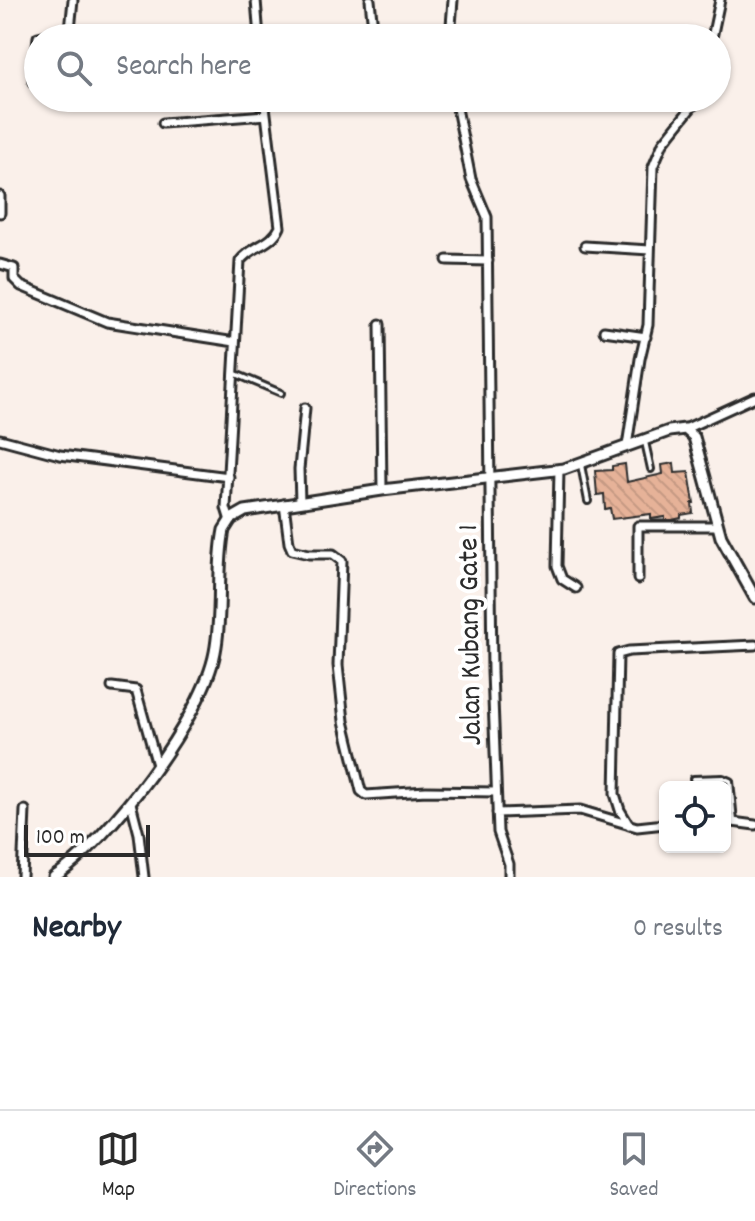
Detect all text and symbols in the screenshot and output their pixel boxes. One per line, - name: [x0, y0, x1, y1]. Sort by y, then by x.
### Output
- search box: [24, 24, 731, 112]
- icon: search: [52, 46, 96, 90]
- text: Search here: [116, 47, 252, 90]
- street label: Jalan Kubang Gate 1: [449, 524, 496, 746]
- map controls: [659, 781, 731, 853]
- button: locate: [659, 781, 731, 853]
- scale bar: [24, 821, 150, 857]
- text: 100 m: [36, 823, 85, 854]
- text: Nearby: [32, 905, 121, 954]
- text: 0 results: [633, 911, 723, 948]
- tab: Map: [96, 1127, 140, 1206]
- tab: Directions: [333, 1127, 417, 1206]
- tab: Saved: [609, 1127, 659, 1206]

